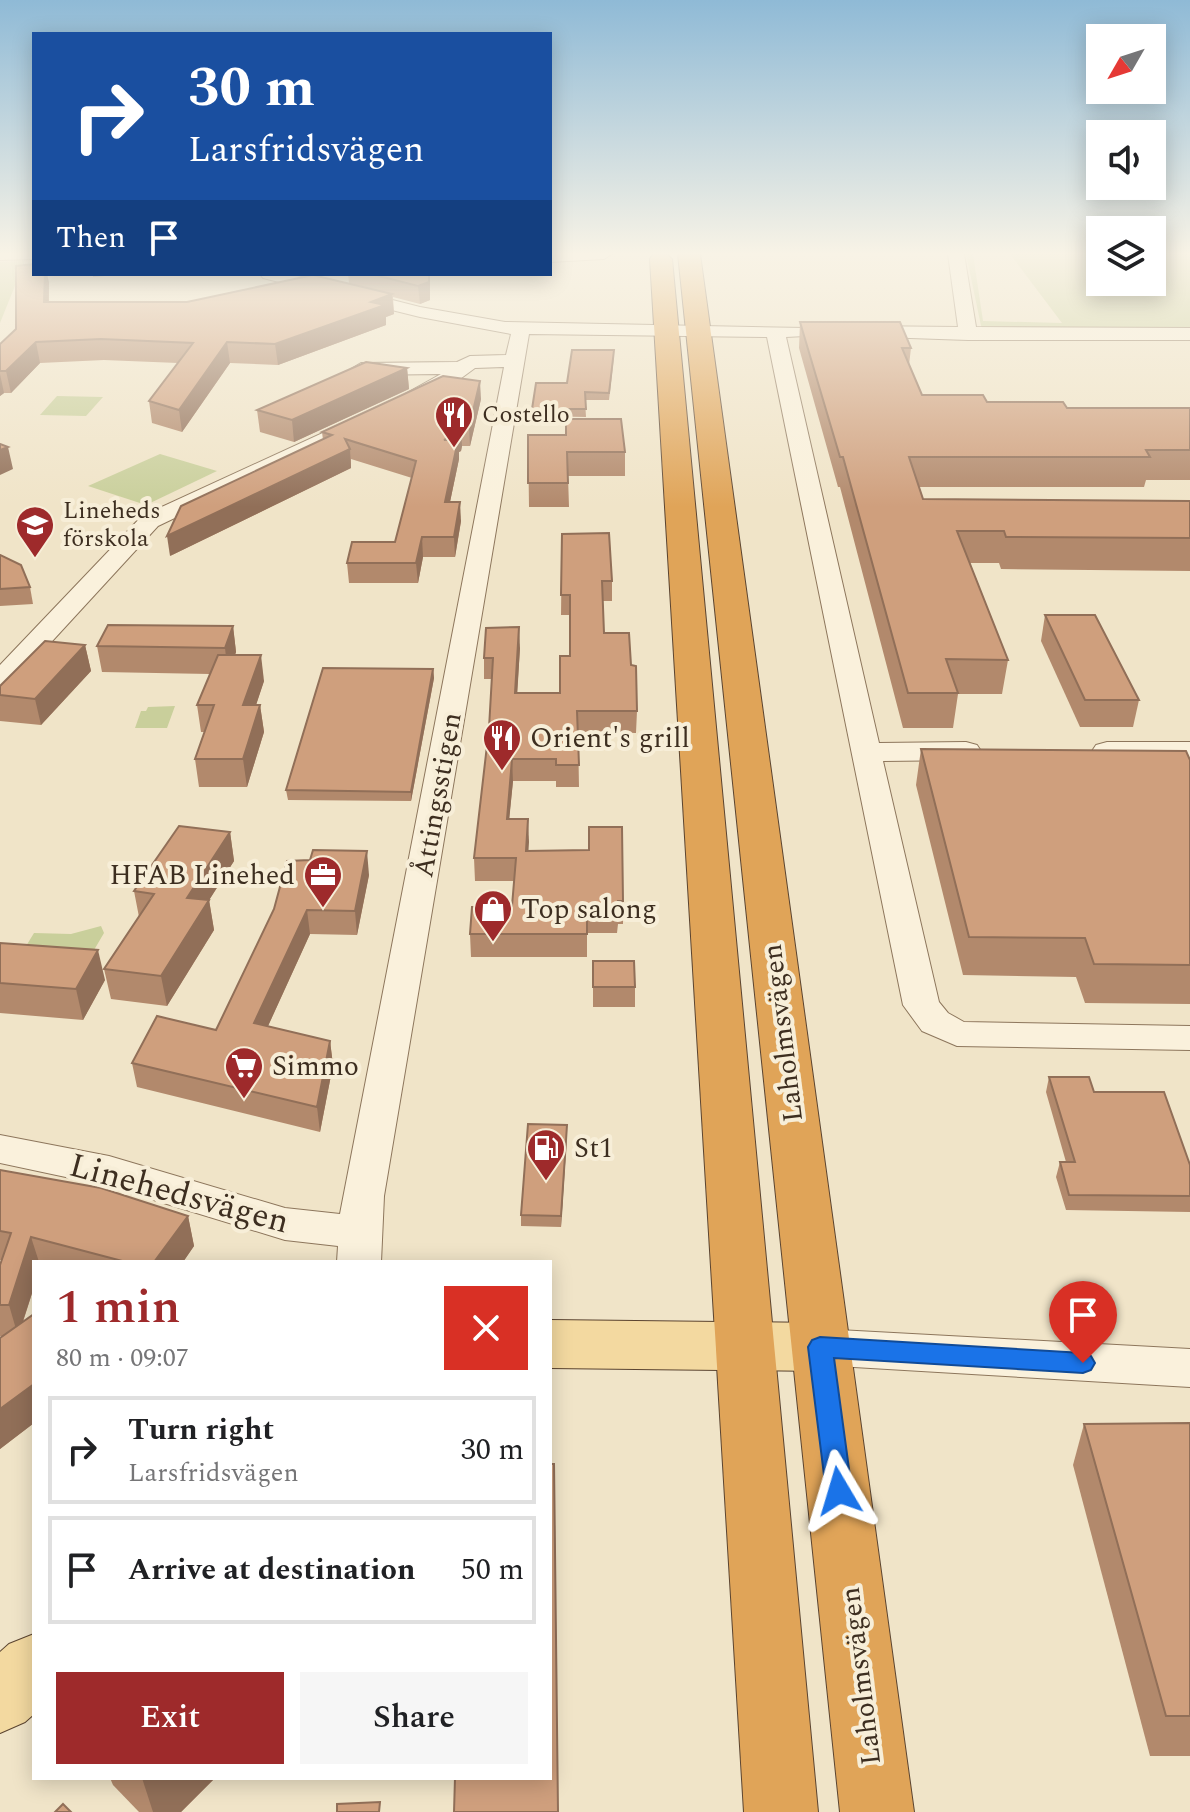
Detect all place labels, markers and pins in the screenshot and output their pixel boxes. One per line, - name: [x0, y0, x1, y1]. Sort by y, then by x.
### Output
- restaurant icon: Costello: [433, 394, 475, 449]
- place label: Costello: [482, 397, 570, 433]
- place label: Lineheds förskola: [63, 493, 161, 557]
- school or university icon: Lineheds förskola: [14, 504, 56, 559]
- restaurant icon: Orient's grill: [481, 717, 523, 772]
- place label: Orient's grill: [530, 717, 690, 760]
- place label: HFAB Linehed: [109, 854, 295, 897]
- office icon: HFAB Linehed: [302, 854, 344, 909]
- shop icon: Top salong: [472, 888, 514, 943]
- place label: Top salong: [521, 888, 657, 931]
- supermarket icon: Simmo: [223, 1045, 265, 1100]
- place label: Simmo: [272, 1045, 359, 1088]
- fuel station icon: St1: [525, 1127, 567, 1182]
- place label: St1: [574, 1127, 613, 1170]
- pin: [1049, 1281, 1117, 1363]

